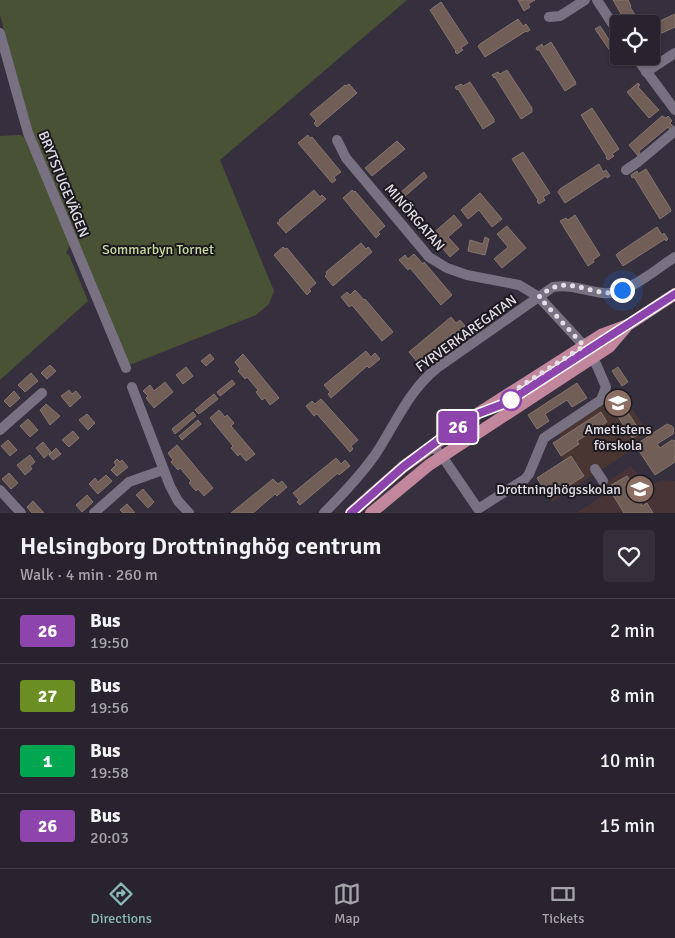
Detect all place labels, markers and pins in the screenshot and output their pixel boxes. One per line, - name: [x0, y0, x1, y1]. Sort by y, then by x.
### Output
- school or university icon: Ametistens förskola: [603, 388, 633, 418]
- unlabelled marker: [500, 389, 522, 411]
- place label: Ametistens förskola: [584, 421, 652, 454]
- school or university icon: Drottninghögsskolan: [625, 474, 655, 504]
- place label: Drottninghögsskolan: [496, 481, 621, 498]

